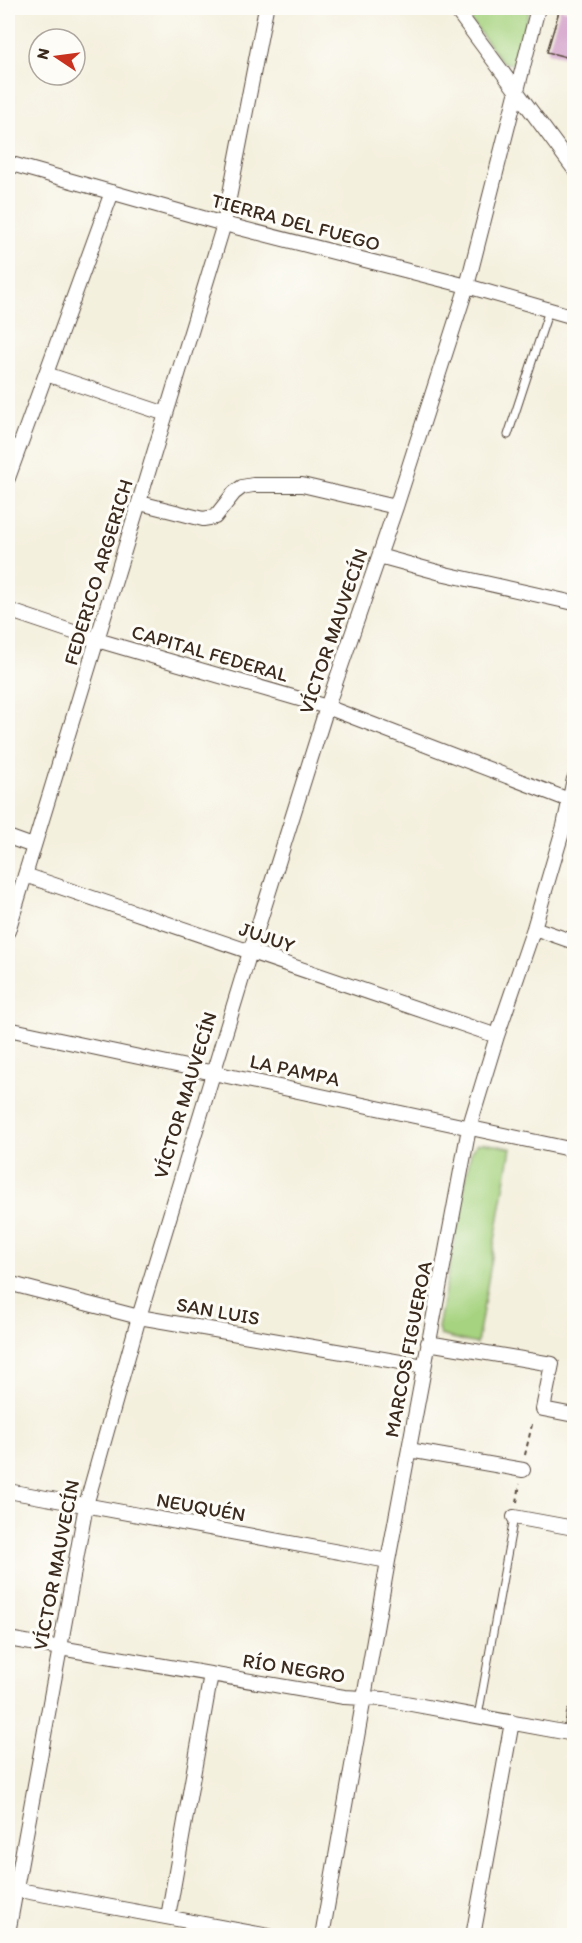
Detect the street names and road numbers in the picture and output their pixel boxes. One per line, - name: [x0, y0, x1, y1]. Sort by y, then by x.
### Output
- street label: TIERRA DEL FUEGO: [209, 188, 383, 256]
- street label: FEDERICO ARGERICH: [58, 476, 138, 668]
- street label: VÍCTOR MAUVECÍN: [293, 545, 373, 717]
- street label: CAPITAL FEDERAL: [129, 619, 291, 687]
- street label: JUJUY: [236, 916, 298, 958]
- street label: VÍCTOR MAUVECÍN: [148, 1009, 222, 1181]
- street label: LA PAMPA: [248, 1049, 342, 1091]
- street label: MARCOS FIGUEROA: [379, 1258, 437, 1439]
- street label: SAN LUIS: [175, 1292, 261, 1330]
- street label: VÍCTOR MAUVECÍN: [28, 1478, 84, 1652]
- street label: NEUQUÉN: [155, 1487, 247, 1527]
- street label: RÍO NEGRO: [241, 1648, 347, 1688]

